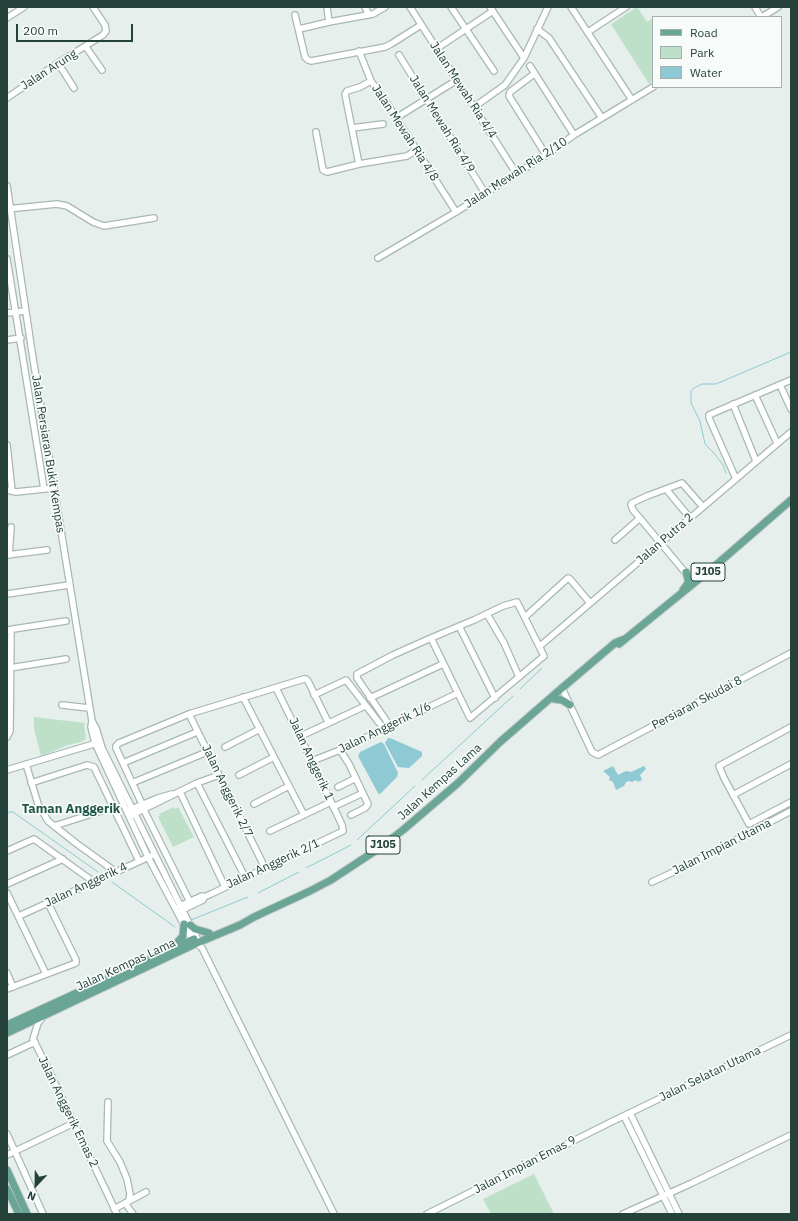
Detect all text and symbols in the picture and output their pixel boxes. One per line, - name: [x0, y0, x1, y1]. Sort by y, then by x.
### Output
- scale bar: [18, 16, 135, 42]
- legend: [652, 16, 782, 88]
- text: 200 m: [23, 23, 58, 38]
- text: Road: [690, 25, 718, 40]
- street label: Jalan Mewah Ria 4/4: [426, 39, 500, 141]
- text: Park: [690, 45, 714, 60]
- street label: Jalan Arung: [18, 47, 80, 93]
- text: Water: [690, 65, 722, 80]
- street label: Jalan Mewah Ria 4/9: [406, 73, 478, 175]
- street label: Jalan Mewah Ria 4/8: [368, 82, 442, 184]
- street label: Jalan Mewah Ria 2/10: [462, 134, 570, 212]
- street label: Jalan Persiaran Bukit Kempas: [28, 374, 68, 534]
- street label: Jalan Putra 2: [634, 510, 696, 568]
- road number: J105: [691, 563, 725, 581]
- street label: Persiaran Skudai 8: [649, 673, 745, 733]
- street label: Jalan Anggerik 1/6: [336, 699, 434, 757]
- street label: Jalan Anggerik 1: [286, 715, 336, 803]
- street label: Jalan Kempas Lama: [395, 741, 485, 823]
- street label: Jalan Anggerik 2/7: [198, 742, 256, 840]
- district label: Taman Anggerik: [22, 801, 120, 817]
- street label: Jalan Impian Utama: [670, 816, 774, 878]
- street label: Jalan Anggerik 2/1: [224, 836, 322, 892]
- road number: J105: [366, 836, 400, 854]
- street label: Jalan Anggerik 4: [42, 860, 130, 910]
- street label: Jalan Kempas Lama: [74, 936, 178, 994]
- street label: Jalan Selatan Utama: [657, 1043, 763, 1105]
- street label: Jalan Anggerik Emas 2: [35, 1054, 101, 1170]
- street label: Jalan Impian Emas 9: [471, 1133, 579, 1197]
- north arrow: [16, 1165, 56, 1205]
- text: N: [25, 1188, 38, 1204]

